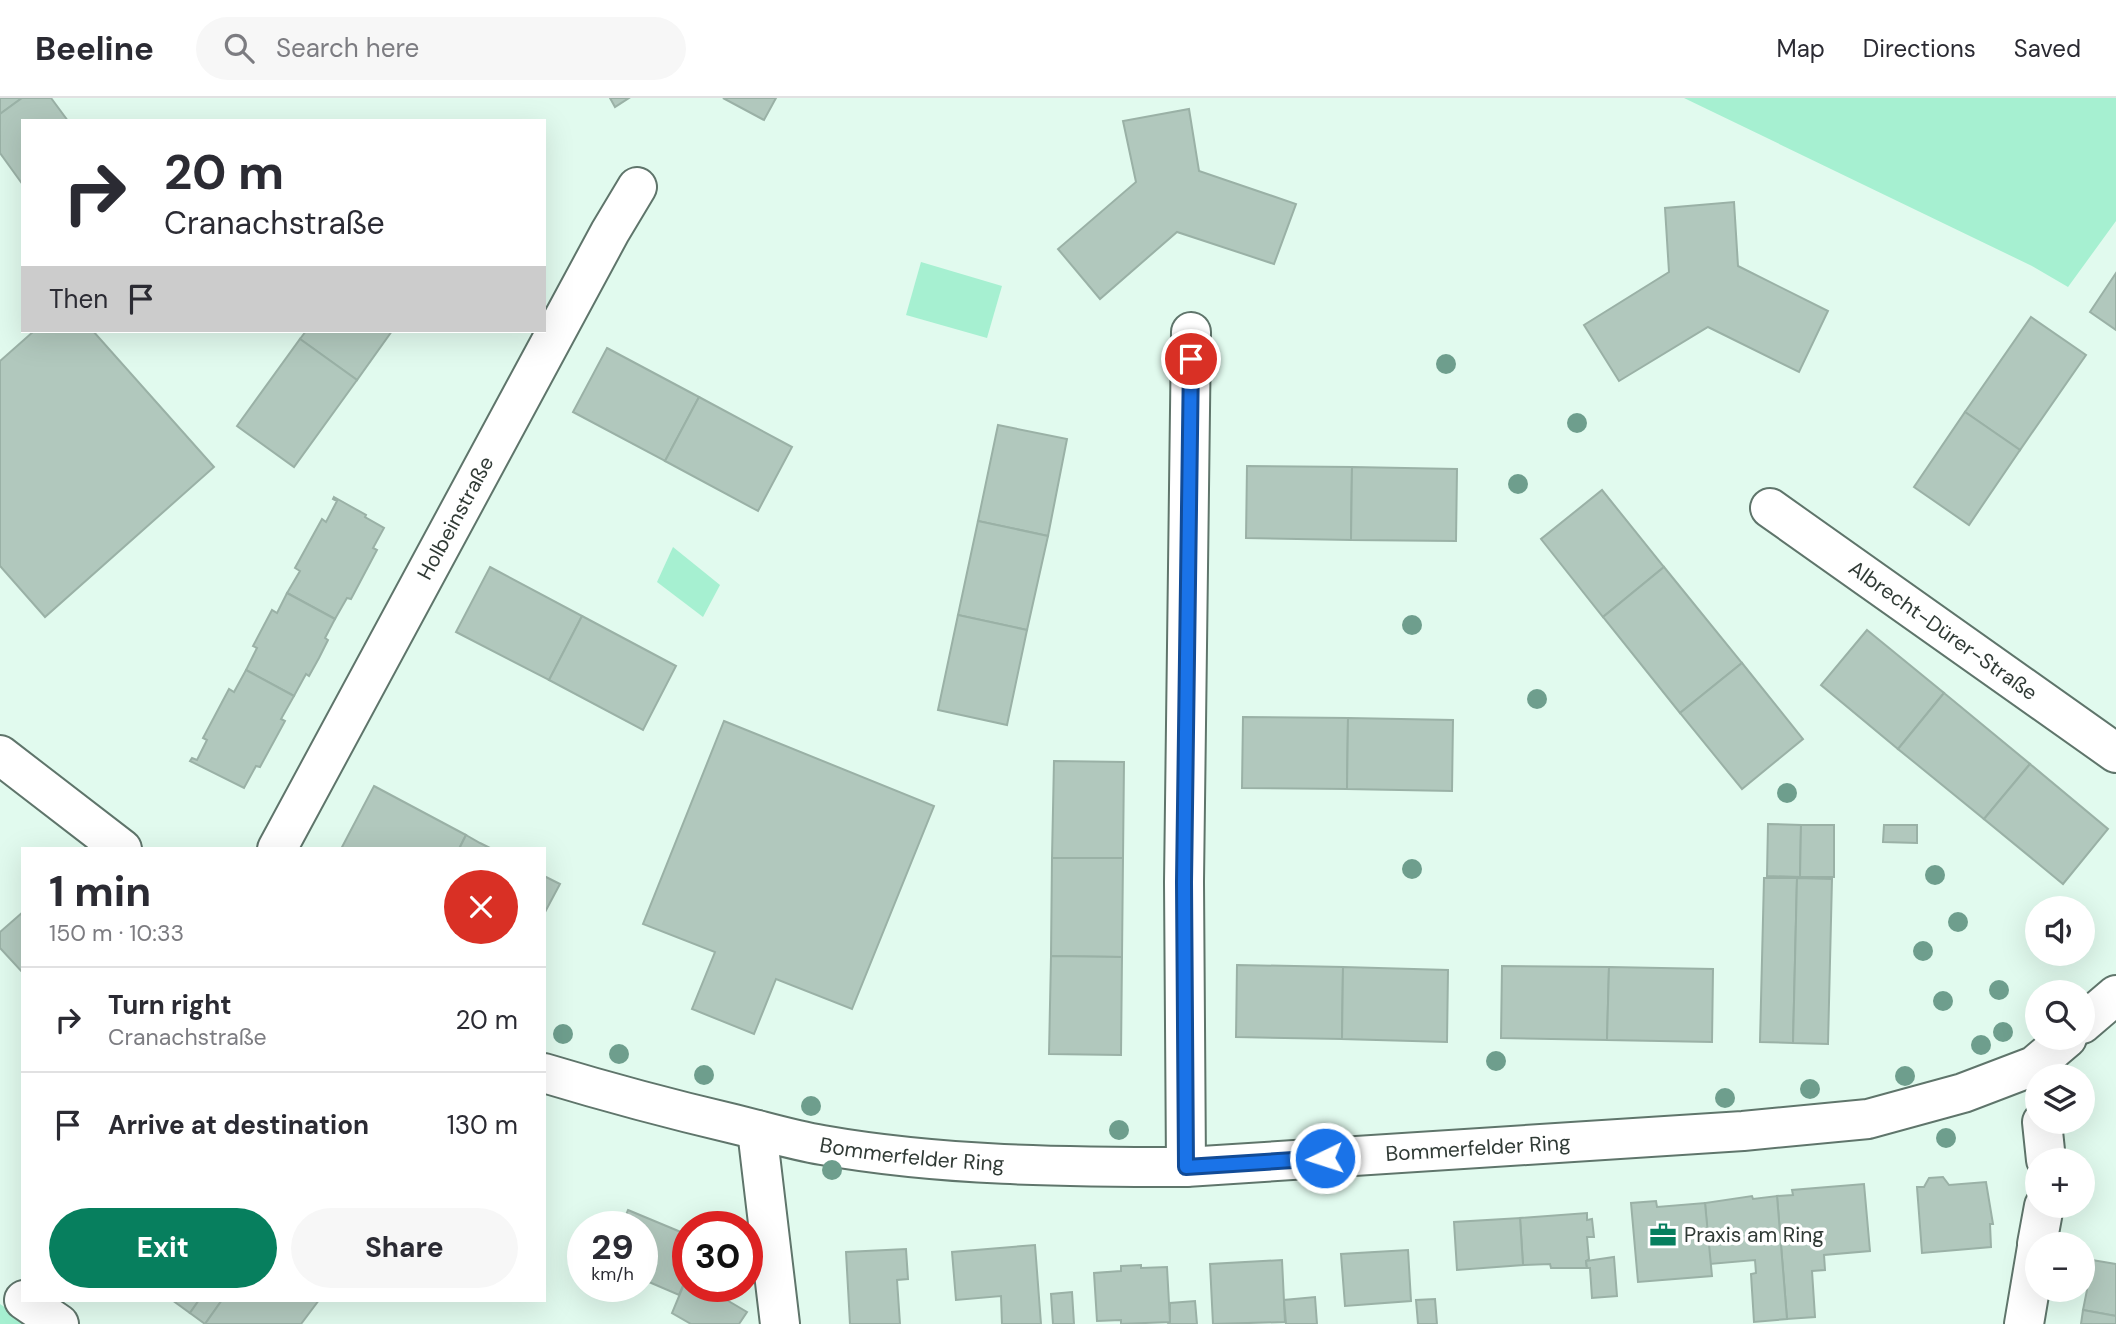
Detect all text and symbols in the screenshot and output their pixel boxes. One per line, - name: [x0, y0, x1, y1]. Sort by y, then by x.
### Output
- search box: [196, 17, 686, 80]
- text: Beeline: [35, 27, 154, 70]
- icon: search: [220, 29, 258, 67]
- text: Search here: [276, 31, 419, 65]
- text: Map: [1777, 33, 1825, 64]
- text: Directions: [1863, 33, 1976, 64]
- text: Saved: [2014, 33, 2081, 64]
- text: 20 m: [164, 140, 284, 204]
- icon: right: [49, 147, 140, 238]
- text: Cranachstraße: [164, 202, 385, 244]
- icon: arrive: [122, 280, 160, 318]
- text: Then: [49, 282, 108, 316]
- pin: [1161, 329, 1221, 389]
- icon: arrive: [1172, 340, 1210, 378]
- street label: Holbeinstraße: [411, 451, 500, 585]
- street label: Albrecht-Dürer-Straße: [1843, 554, 2043, 707]
- text: 1 min: [49, 864, 151, 919]
- button: close: [444, 870, 518, 944]
- map controls: [2025, 896, 2095, 1302]
- button: sound: [2025, 896, 2095, 966]
- text: 150 m · 10:33: [49, 918, 184, 948]
- button: search: [2025, 980, 2095, 1050]
- text: Turn right: [108, 988, 232, 1022]
- icon: right: [49, 1001, 87, 1039]
- text: 20 m: [455, 1003, 518, 1037]
- text: Cranachstraße: [108, 1022, 267, 1052]
- button: layers: [2025, 1064, 2095, 1134]
- icon: arrive: [49, 1106, 87, 1144]
- text: Arrive at destination: [108, 1108, 369, 1142]
- text: 130 m: [447, 1108, 518, 1142]
- position arrow: [1288, 1121, 1362, 1195]
- street label: Bommerfelder Ring: [1385, 1128, 1572, 1168]
- street label: Bommerfelder Ring: [818, 1131, 1005, 1178]
- button: +: [2025, 1148, 2095, 1218]
- button: Exit: [49, 1208, 277, 1288]
- button: Share: [291, 1208, 518, 1288]
- speed limit sign: 30: [672, 1211, 763, 1302]
- office icon: Praxis am Ring: [1648, 1220, 1678, 1250]
- place label: Praxis am Ring: [1684, 1221, 1824, 1249]
- text: 29: [591, 1224, 634, 1270]
- button: −: [2025, 1232, 2095, 1302]
- text: km/h: [591, 1262, 634, 1286]

